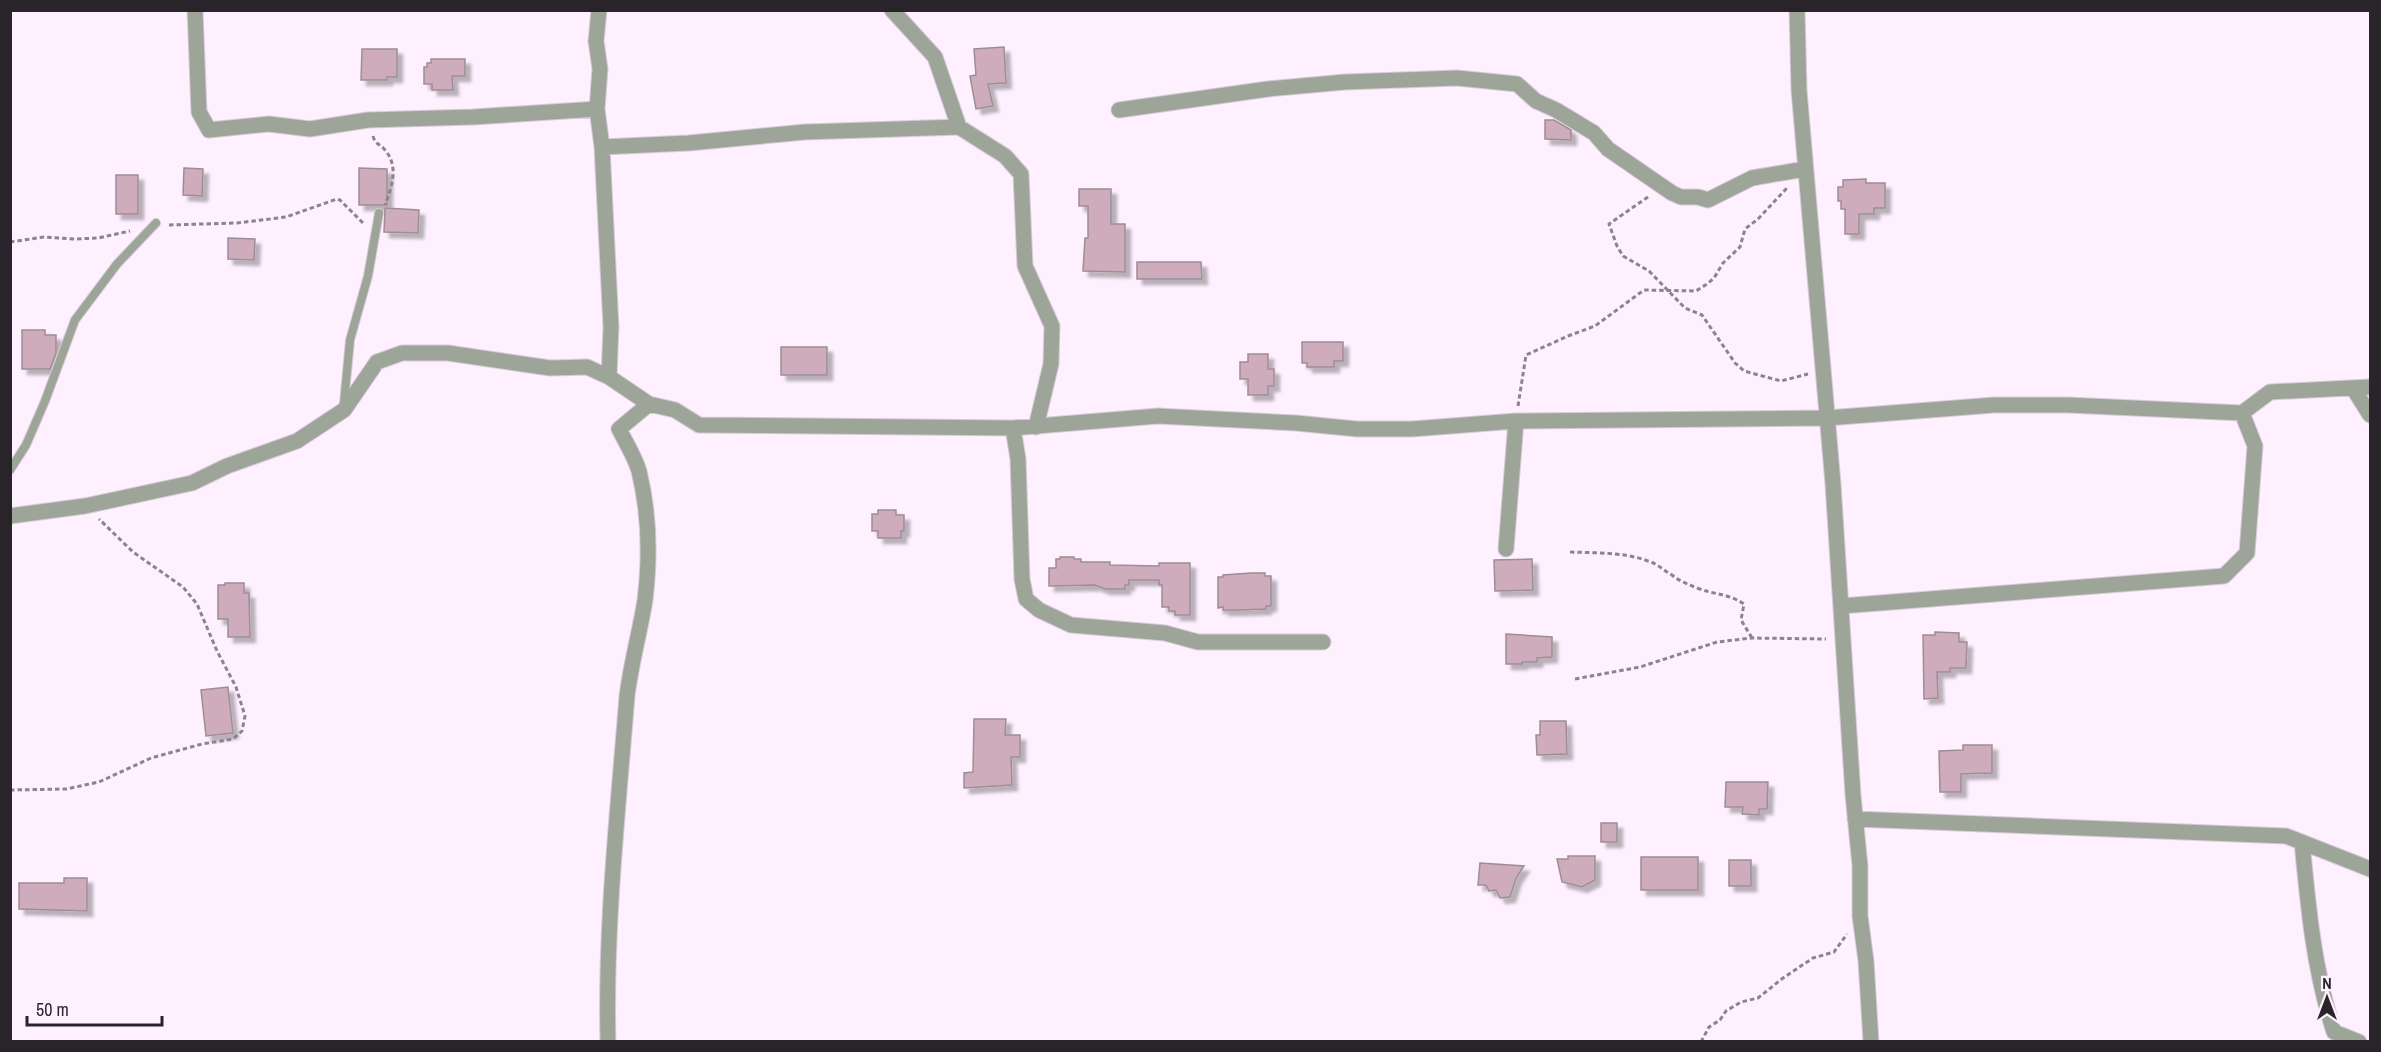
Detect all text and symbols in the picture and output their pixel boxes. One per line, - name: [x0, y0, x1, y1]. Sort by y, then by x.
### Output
- north arrow: [2297, 968, 2357, 1028]
- text: N: [2322, 972, 2332, 994]
- scale bar: [27, 989, 162, 1027]
- text: 50 m: [36, 997, 69, 1022]

